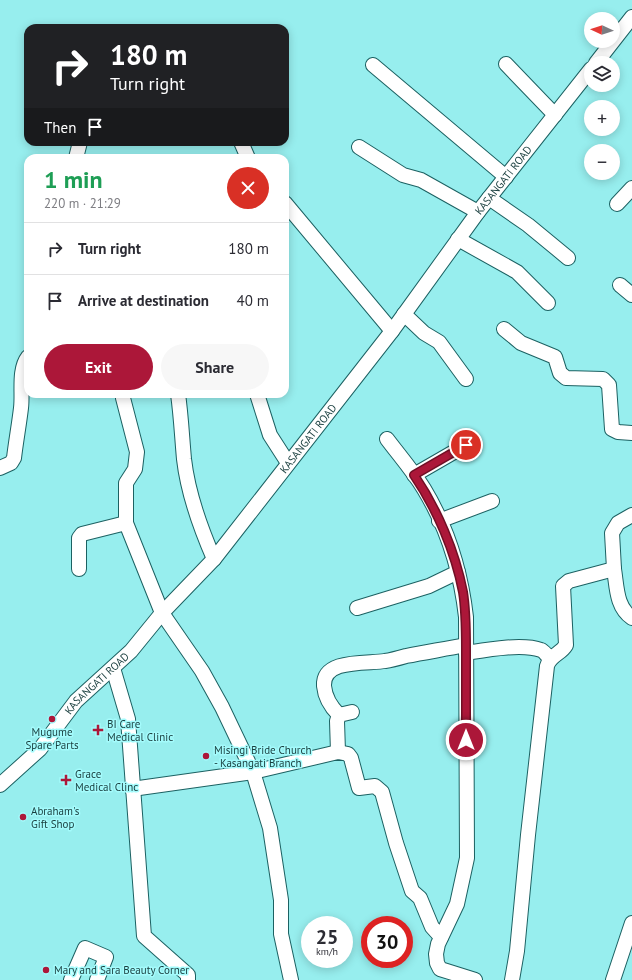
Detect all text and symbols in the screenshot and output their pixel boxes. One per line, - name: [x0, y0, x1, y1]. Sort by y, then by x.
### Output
- north arrow: [584, 12, 620, 48]
- map controls: [584, 12, 620, 180]
- text: 180 m: [110, 36, 187, 73]
- icon: right: [44, 40, 96, 92]
- button: layers: [584, 56, 620, 92]
- text: Turn right: [110, 72, 185, 95]
- button: +: [584, 100, 620, 136]
- icon: arrive: [84, 116, 106, 138]
- text: Then: [44, 118, 76, 137]
- street label: KASANGATI ROAD: [472, 143, 535, 217]
- button: −: [584, 144, 620, 180]
- text: 1 min: [44, 164, 103, 195]
- button: close: [227, 167, 269, 209]
- text: 220 m · 21:29: [44, 195, 121, 212]
- icon: right: [44, 238, 66, 260]
- text: Turn right: [78, 239, 141, 258]
- text: 180 m: [228, 239, 269, 258]
- icon: arrive: [44, 290, 66, 312]
- text: Arrive at destination: [78, 291, 209, 310]
- text: 40 m: [236, 291, 269, 310]
- button: Exit: [44, 344, 153, 390]
- button: Share: [161, 344, 269, 390]
- street label: KASANGATI ROAD: [277, 401, 339, 476]
- pin: [449, 428, 483, 462]
- icon: arrive: [455, 434, 477, 456]
- street label: KASANGATI ROAD: [61, 649, 132, 717]
- marker: Mugume Spare Parts: [47, 714, 57, 724]
- place label: BI Care Medical Clinic: [107, 717, 173, 744]
- position arrow: [445, 719, 487, 761]
- marker: BI Care Medical Clinic: [92, 724, 104, 736]
- place label: Mugume Spare Parts: [25, 725, 79, 752]
- place label: Misingi Bride Church - Kasangati Branch: [214, 743, 312, 770]
- marker: Misingi Bride Church - Kasangati Branch: [201, 751, 211, 761]
- place label: Grace Medical Clinc: [75, 767, 138, 794]
- marker: Grace Medical Clinc: [60, 774, 72, 786]
- place label: Abraham's Gift Shop: [31, 804, 80, 831]
- marker: Abraham's Gift Shop: [18, 812, 28, 822]
- speed limit sign: 30: [361, 916, 413, 968]
- text: 25: [316, 924, 338, 950]
- text: km/h: [316, 945, 338, 958]
- place label: Mary and Sara Beauty Corner: [54, 963, 189, 977]
- marker: Mary and Sara Beauty Corner: [41, 965, 51, 975]

